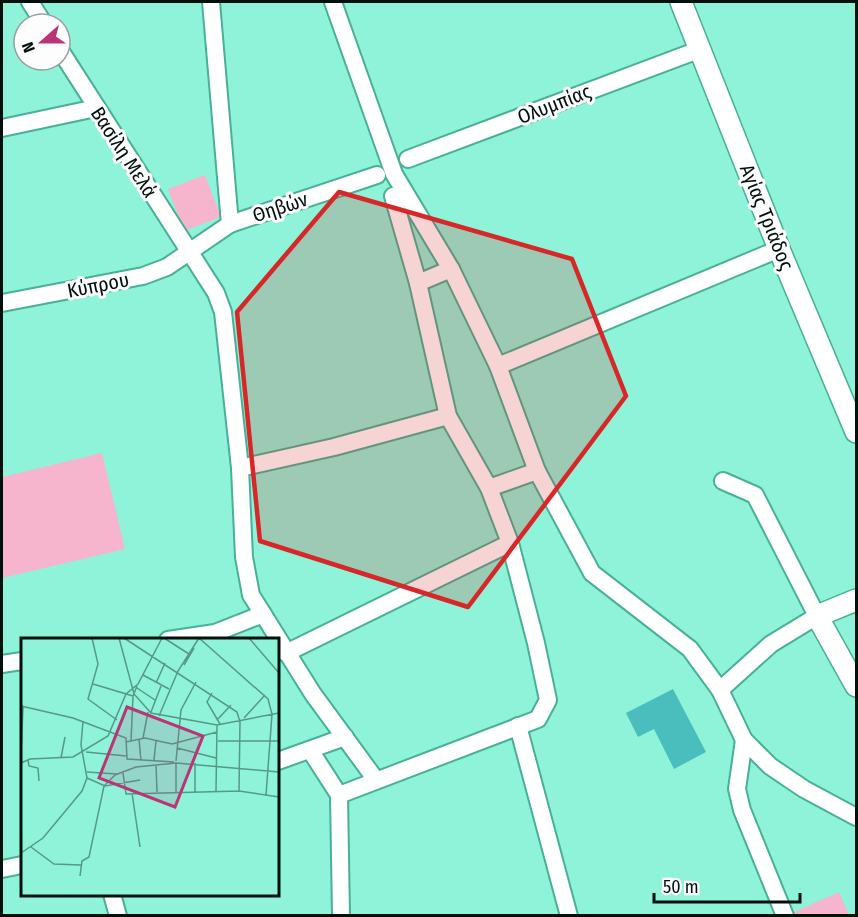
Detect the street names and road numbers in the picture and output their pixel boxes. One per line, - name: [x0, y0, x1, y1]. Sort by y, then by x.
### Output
- street label: Ολυμπίας: [514, 79, 595, 129]
- street label: Βασίλη Μελά: [86, 102, 162, 202]
- street label: Αγίας Τριάδος: [735, 161, 799, 274]
- street label: Θηβών: [249, 187, 311, 227]
- street label: Κύπρου: [65, 267, 131, 303]

